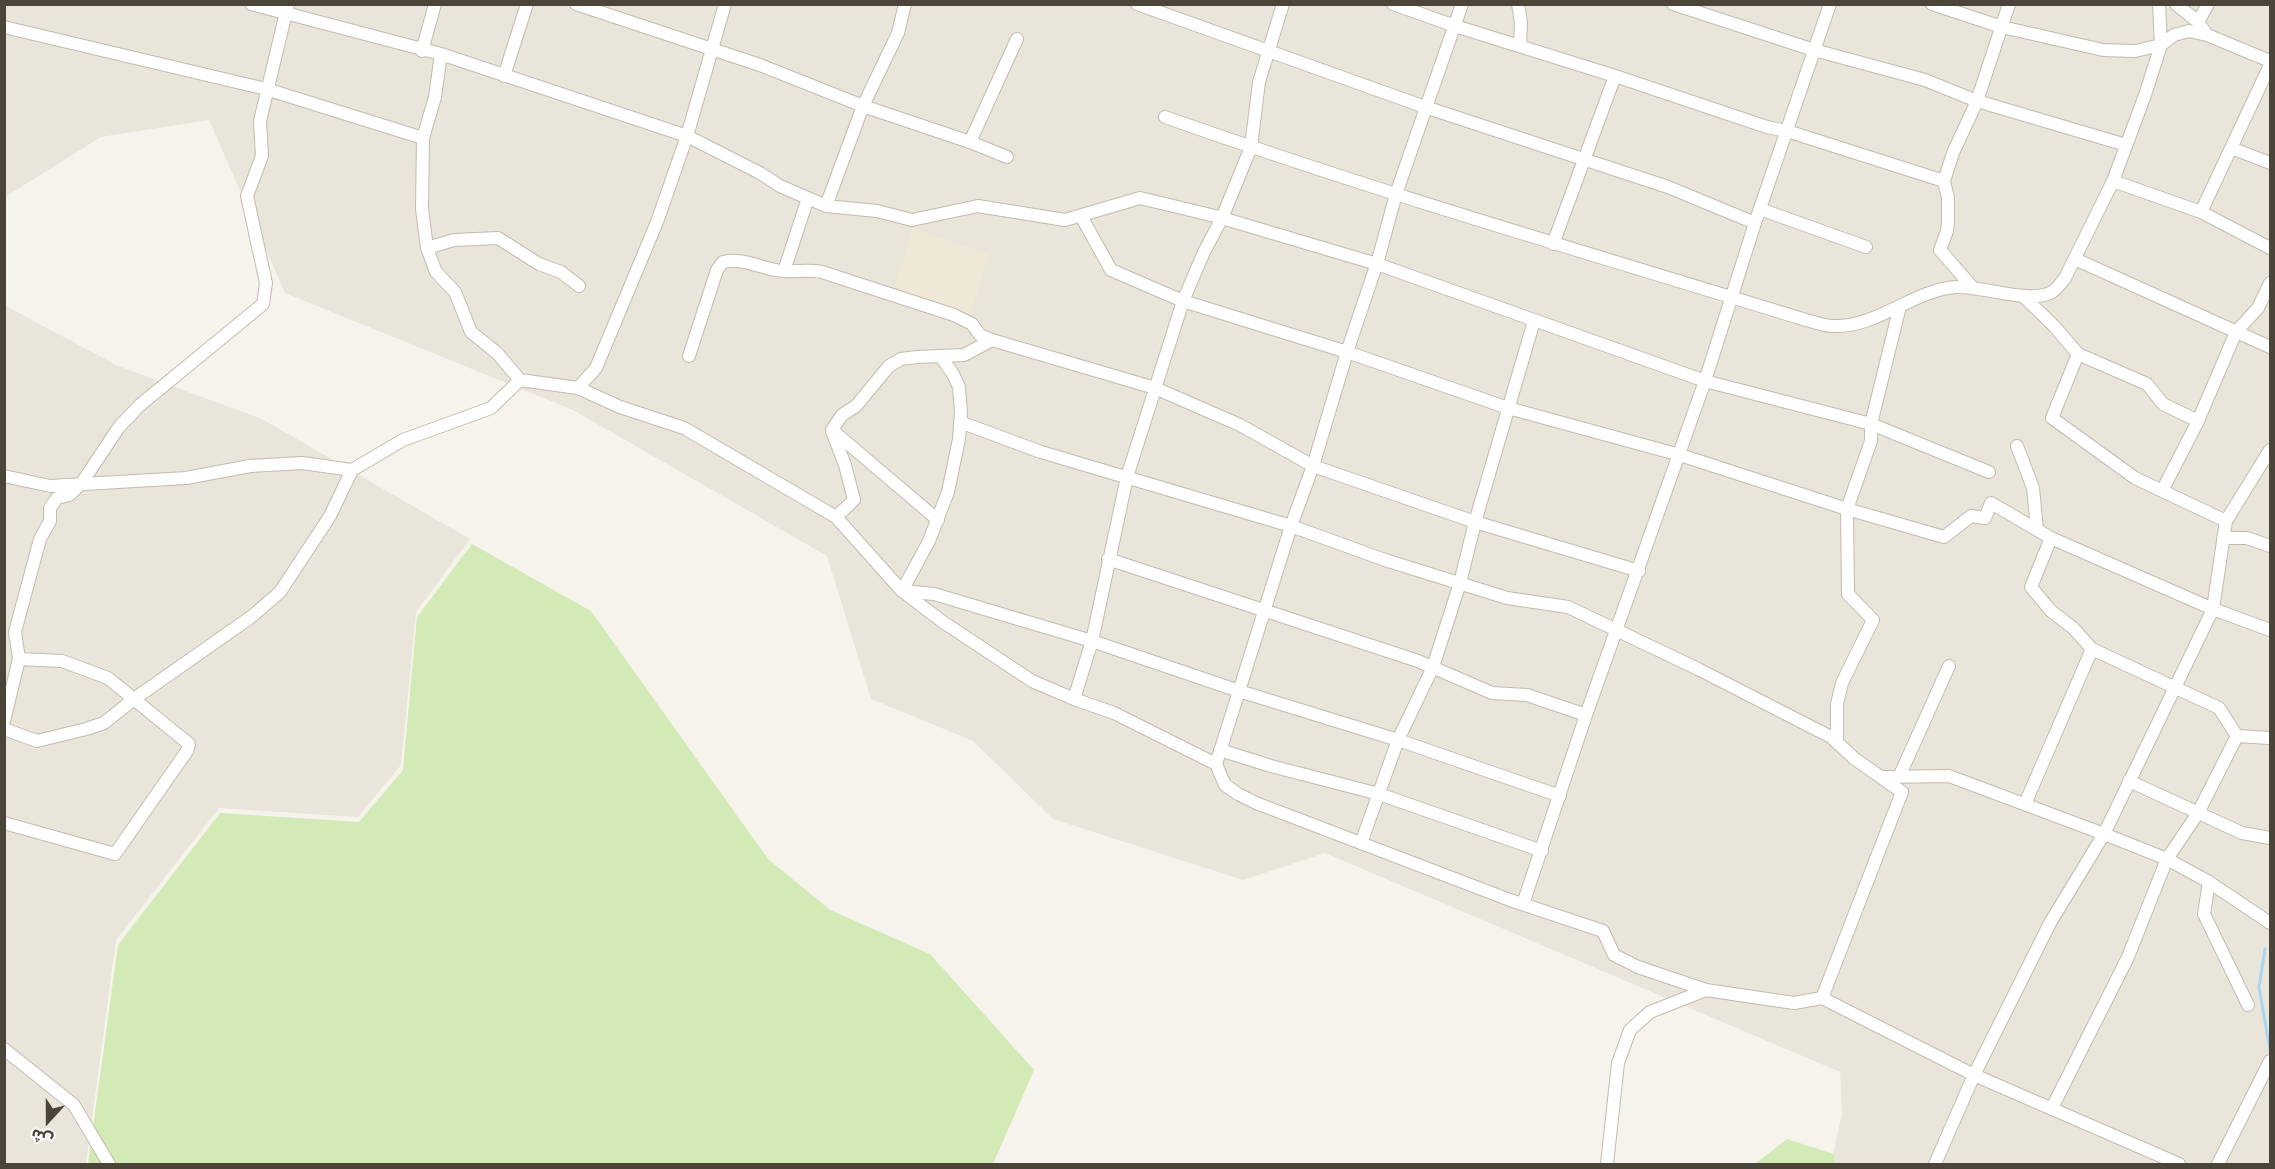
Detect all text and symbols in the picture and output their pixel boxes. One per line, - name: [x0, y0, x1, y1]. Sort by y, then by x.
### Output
- north arrow: [18, 1091, 78, 1151]
- text: ش: [27, 1124, 56, 1152]

